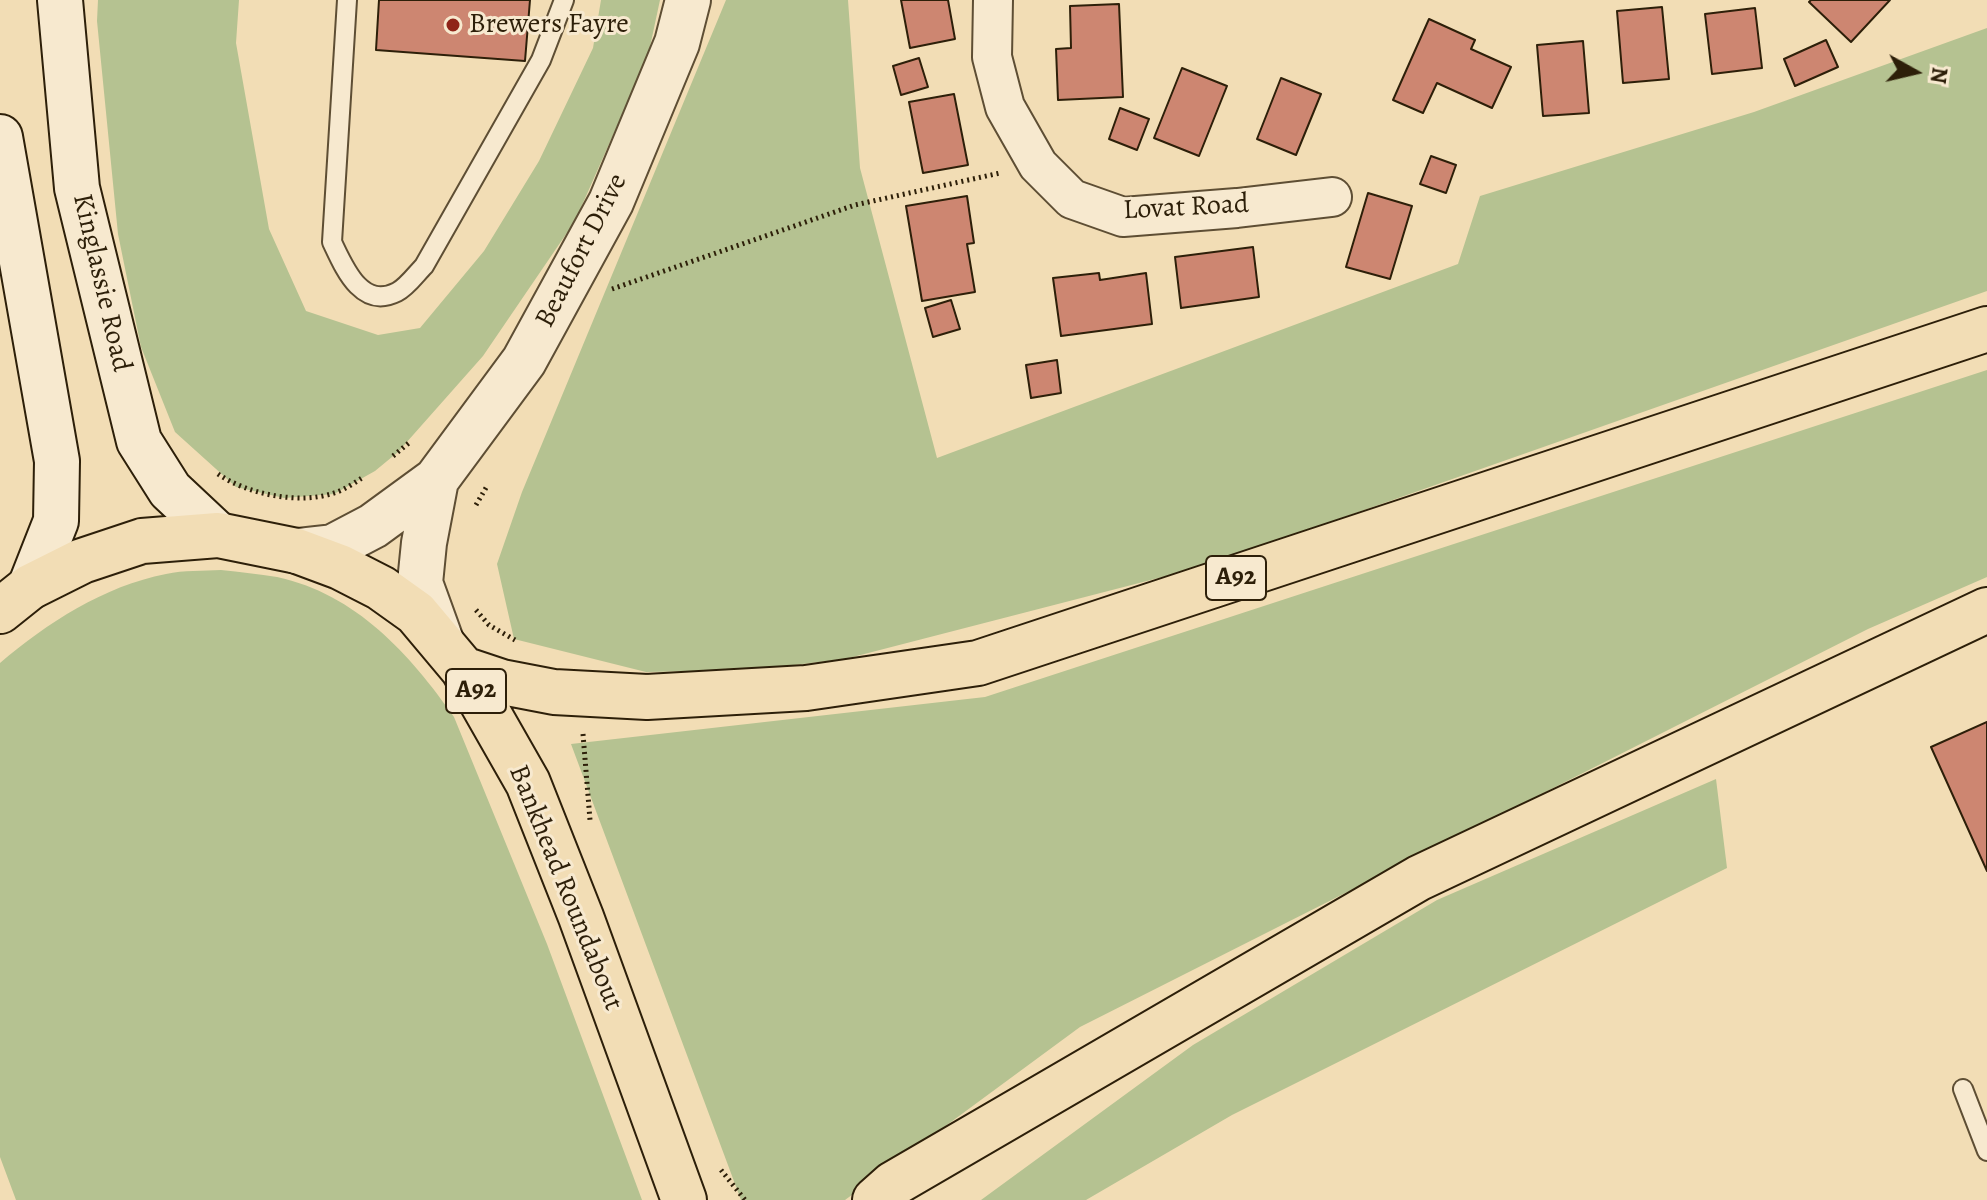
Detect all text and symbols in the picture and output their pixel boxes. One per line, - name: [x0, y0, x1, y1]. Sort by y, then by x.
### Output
- place label: Brewers Fayre: [469, 8, 629, 42]
- marker: Brewers Fayre: [444, 16, 462, 34]
- north arrow: [1875, 32, 1955, 112]
- text: N: [1923, 65, 1955, 85]
- street label: Beaufort Drive: [529, 168, 635, 334]
- street label: Lovat Road: [1122, 188, 1250, 228]
- street label: Kinglassie Road: [64, 191, 138, 375]
- road number: A92: [1206, 556, 1266, 600]
- road number: A92: [446, 669, 506, 713]
- street label: Bankhead Roundabout: [500, 760, 630, 1016]

